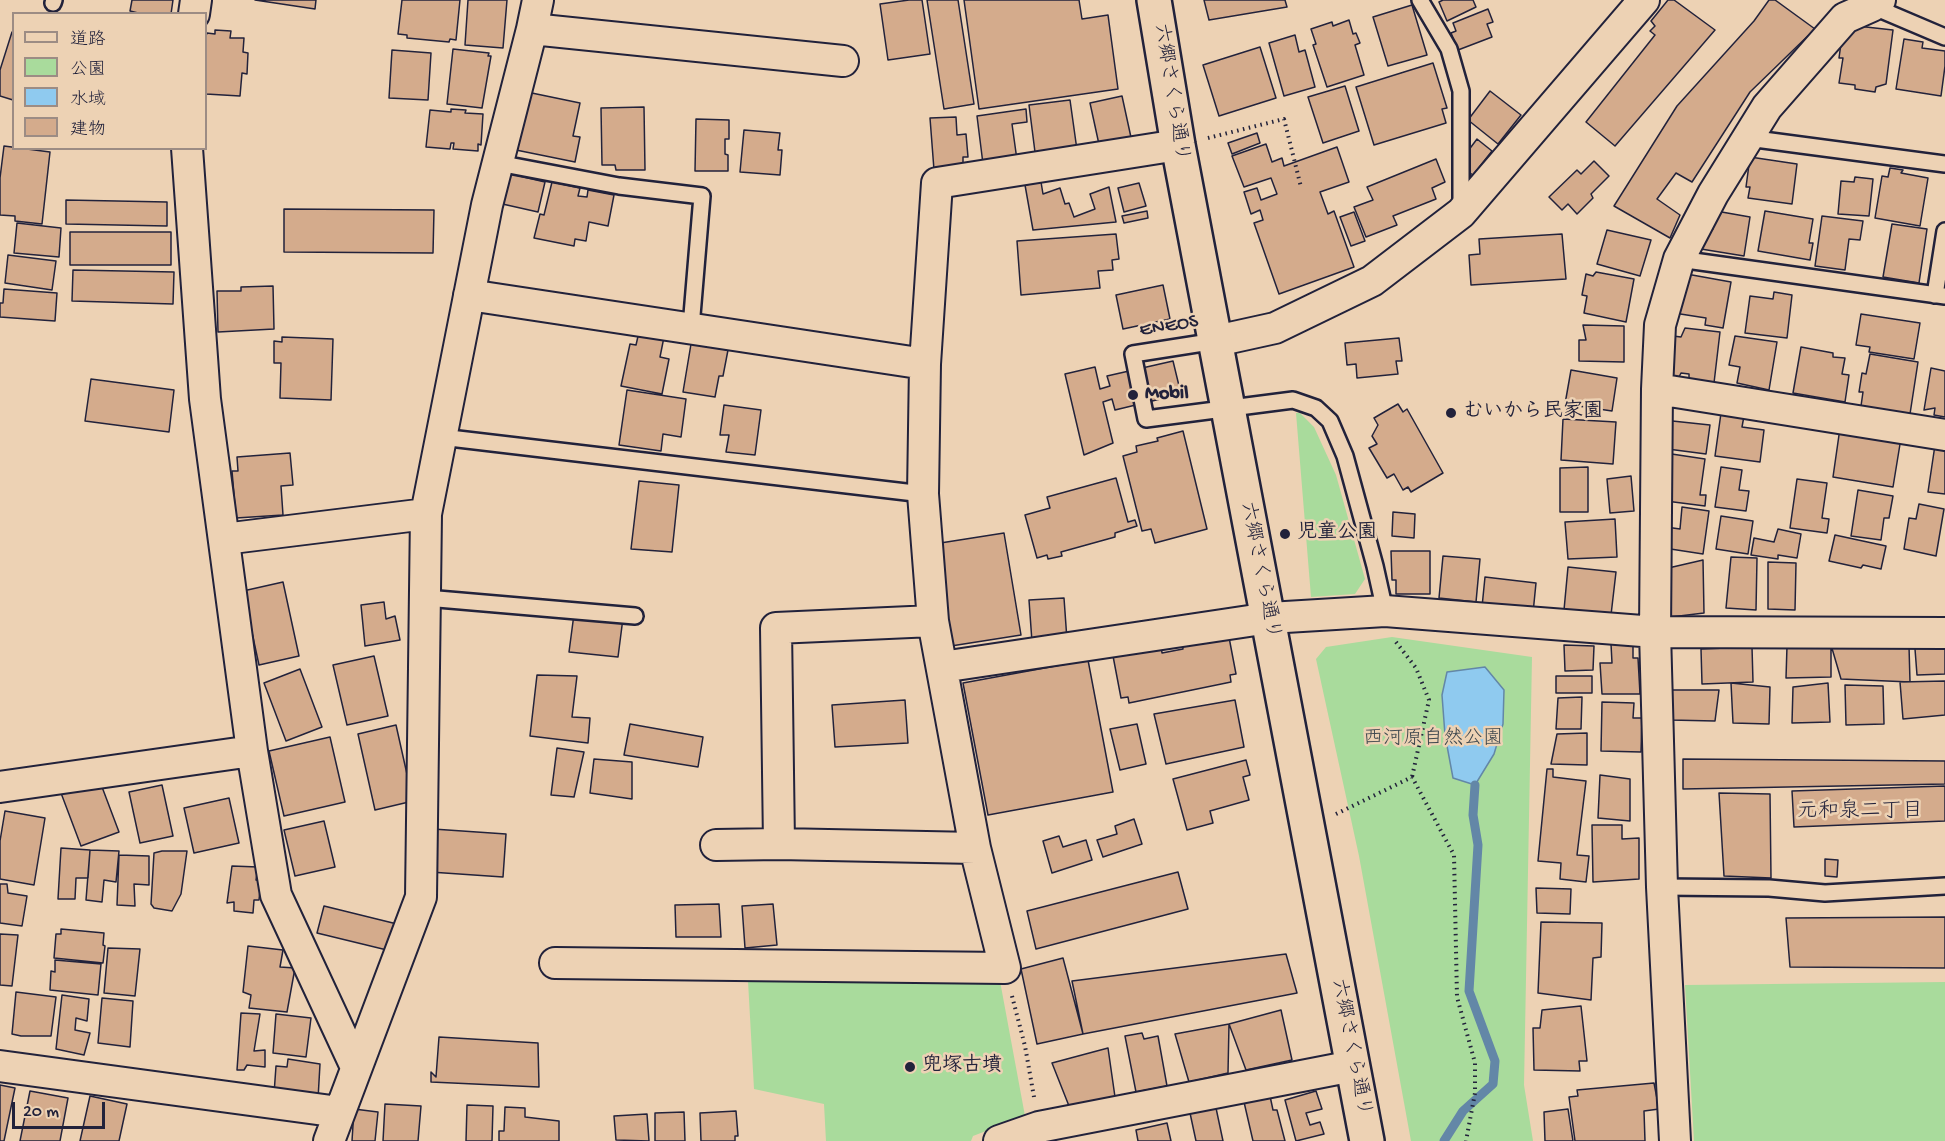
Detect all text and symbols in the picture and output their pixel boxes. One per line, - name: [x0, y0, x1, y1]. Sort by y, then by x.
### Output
- legend: [12, 12, 207, 150]
- street label: 六郷さくら通り: [1147, 22, 1193, 164]
- text: 道路: [70, 30, 106, 51]
- text: 公園: [70, 60, 106, 81]
- text: 水域: [70, 90, 106, 111]
- text: 建物: [70, 120, 106, 141]
- street label: ENEOS: [1138, 311, 1200, 343]
- place label: Mobil: [1145, 383, 1189, 407]
- marker: Mobil: [1126, 388, 1140, 402]
- place label: むいから民家園: [1463, 401, 1603, 425]
- marker: むいから民家園: [1444, 406, 1458, 420]
- street label: 六郷さくら通り: [1234, 500, 1284, 642]
- place label: 児童公園: [1297, 522, 1377, 546]
- marker: 児童公園: [1278, 527, 1292, 541]
- park label: 西河原自然公園: [1363, 728, 1503, 752]
- district label: 元和泉二丁目: [1797, 800, 1923, 826]
- street label: 六郷さくら通り: [1325, 977, 1375, 1119]
- place label: 兜塚古墳: [922, 1055, 1002, 1079]
- marker: 兜塚古墳: [903, 1060, 917, 1074]
- scale bar: [15, 1090, 108, 1128]
- text: 20 m: [23, 1102, 59, 1123]

